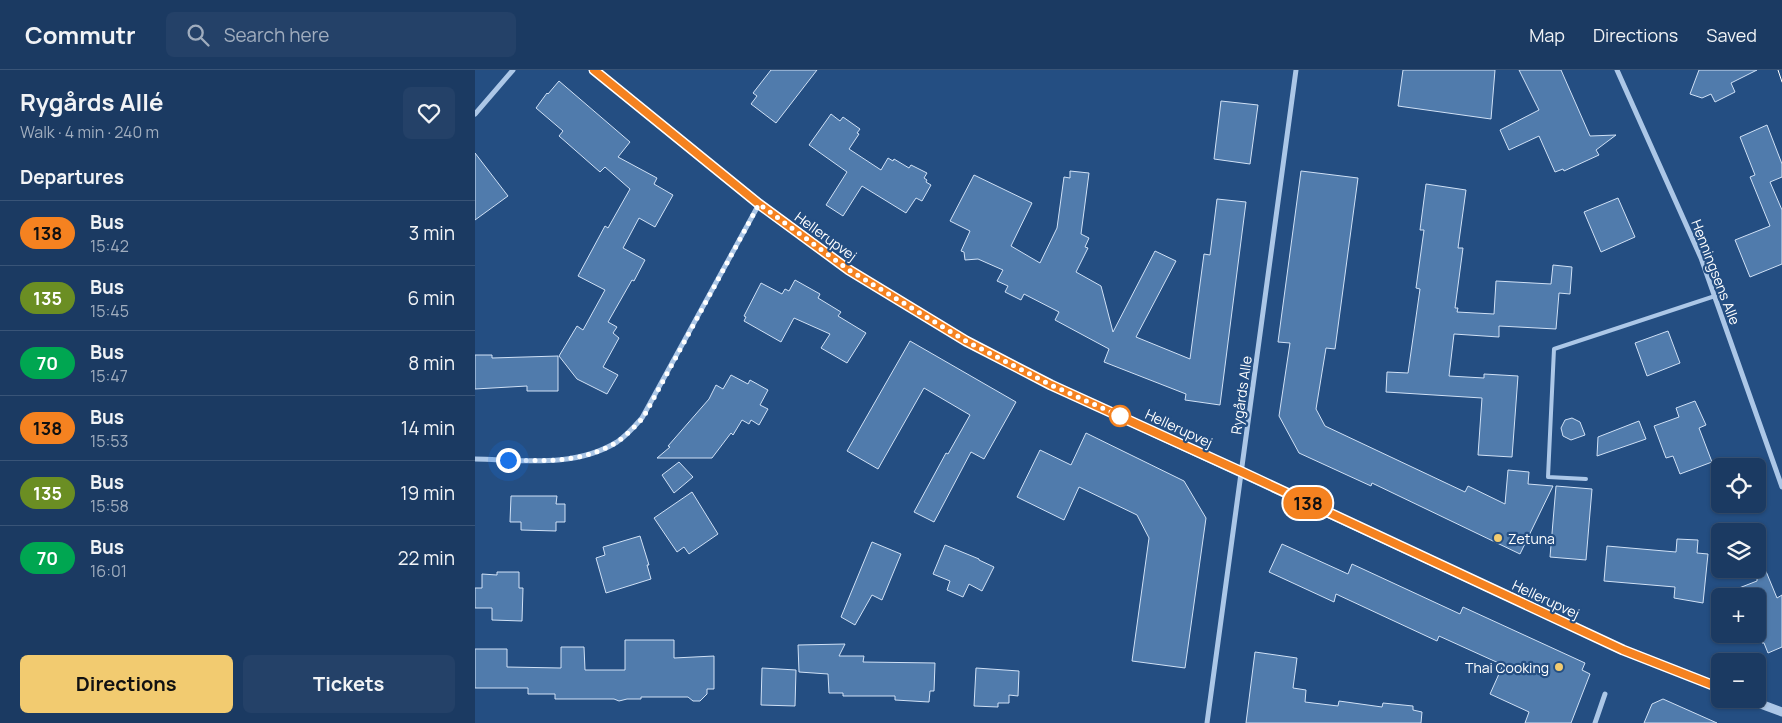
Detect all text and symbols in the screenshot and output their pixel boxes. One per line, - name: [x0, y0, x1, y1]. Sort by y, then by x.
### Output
- search box: [166, 12, 516, 57]
- text: Commutr: [25, 18, 136, 51]
- icon: search: [184, 21, 212, 49]
- text: Search here: [224, 22, 329, 48]
- text: Map: [1529, 23, 1565, 47]
- text: Directions: [1593, 23, 1678, 47]
- text: Saved: [1706, 23, 1757, 47]
- text: Rygårds Allé: [20, 85, 163, 118]
- button: heart: [403, 87, 455, 139]
- text: Walk · 4 min · 240 m: [20, 121, 159, 143]
- text: Departures: [20, 164, 124, 190]
- street label: Hellerupvej: [791, 207, 861, 265]
- text: Bus: [90, 209, 124, 235]
- street label: Henningsens Alle: [1687, 217, 1745, 327]
- text: 3 min: [409, 220, 455, 246]
- text: 138: [33, 221, 62, 245]
- text: 15:42: [90, 235, 129, 257]
- text: Bus: [90, 274, 124, 300]
- text: 6 min: [408, 285, 455, 311]
- text: 135: [33, 286, 62, 310]
- text: 15:45: [90, 300, 129, 322]
- text: Bus: [90, 339, 124, 365]
- text: 8 min: [408, 350, 455, 376]
- text: 70: [37, 351, 58, 375]
- street label: Rygårds Alle: [1226, 355, 1256, 435]
- text: 15:47: [90, 365, 128, 387]
- text: Bus: [90, 404, 124, 430]
- street label: Hellerupvej: [1142, 404, 1216, 452]
- unlabelled marker: [1109, 405, 1131, 427]
- text: 14 min: [401, 415, 455, 441]
- text: 138: [33, 416, 62, 440]
- text: 15:53: [90, 430, 128, 452]
- your location: [496, 448, 521, 473]
- map controls: [1711, 458, 1766, 708]
- button: locate: [1711, 458, 1766, 513]
- text: Bus: [90, 469, 124, 495]
- text: 19 min: [400, 480, 455, 506]
- text: 135: [33, 481, 62, 505]
- line badge: 138: [1279, 487, 1337, 519]
- text: 138: [1293, 491, 1323, 515]
- text: 15:58: [90, 495, 129, 517]
- button: layers: [1711, 523, 1766, 578]
- place label: Zetuna: [1508, 529, 1555, 548]
- marker: Zetuna: [1492, 532, 1504, 544]
- text: Bus: [90, 534, 124, 560]
- text: 22 min: [398, 545, 455, 571]
- text: 70: [37, 546, 58, 570]
- text: 16:01: [90, 560, 127, 582]
- street label: Hellerupvej: [1509, 575, 1583, 623]
- button: +: [1711, 588, 1766, 643]
- button: −: [1711, 653, 1766, 708]
- button: Directions: [20, 655, 233, 713]
- button: Tickets: [243, 655, 455, 713]
- place label: Thai Cooking: [1465, 658, 1549, 677]
- marker: Thai Cooking: [1553, 661, 1565, 673]

